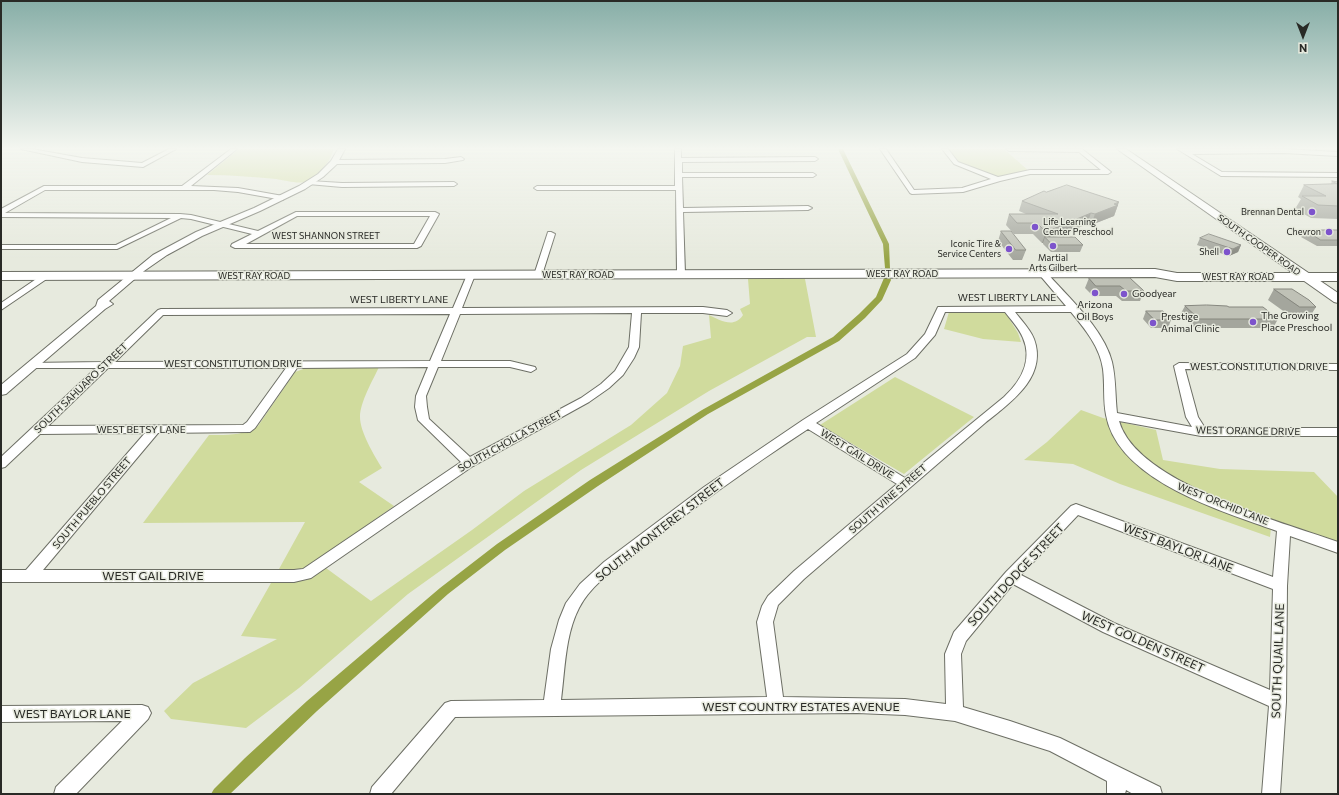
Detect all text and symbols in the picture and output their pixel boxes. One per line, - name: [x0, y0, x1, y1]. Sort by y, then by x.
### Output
- north arrow: [1283, 16, 1323, 56]
- text: N: [1299, 42, 1307, 55]
- place label: Brennan Dental: [1241, 207, 1304, 217]
- marker: Brennan Dental: [1307, 207, 1317, 217]
- street label: SOUTH COOPER ROAD: [1215, 212, 1303, 278]
- place label: Life Learning Center Preschool: [1043, 217, 1113, 238]
- marker: Life Learning Center Preschool: [1030, 222, 1040, 232]
- place label: Chevron: [1286, 227, 1321, 237]
- marker: Chevron: [1324, 227, 1334, 237]
- street label: WEST SHANNON STREET: [272, 231, 380, 241]
- place label: Iconic Tire & Service Centers: [938, 239, 1001, 260]
- marker: Martial Arts Gilbert: [1048, 241, 1058, 251]
- marker: Iconic Tire & Service Centers: [1004, 244, 1014, 254]
- place label: Shell: [1199, 247, 1219, 257]
- marker: Shell: [1222, 247, 1232, 257]
- place label: Martial Arts Gilbert: [1029, 253, 1077, 274]
- street label: WEST RAY ROAD: [866, 269, 938, 279]
- street label: WEST RAY ROAD: [542, 270, 614, 280]
- street label: WEST RAY ROAD: [218, 271, 290, 281]
- street label: WEST RAY ROAD: [1202, 272, 1274, 282]
- marker: Arizona Oil Boys: [1090, 288, 1100, 298]
- place label: Goodyear: [1132, 288, 1177, 300]
- marker: Goodyear: [1119, 289, 1129, 299]
- street label: WEST LIBERTY LANE: [958, 292, 1056, 304]
- street label: WEST LIBERTY LANE: [350, 294, 448, 306]
- place label: Arizona Oil Boys: [1076, 299, 1114, 322]
- place label: The Growing Place Preschool: [1261, 310, 1332, 334]
- place label: Prestige Animal Clinic: [1161, 311, 1220, 334]
- marker: The Growing Place Preschool: [1248, 317, 1258, 327]
- marker: Prestige Animal Clinic: [1148, 318, 1158, 328]
- street label: SOUTH SAHUARO STREET: [32, 340, 130, 436]
- street label: WEST CONSTITUTION DRIVE: [164, 358, 302, 370]
- street label: WEST CONSTITUTION DRIVE: [1190, 361, 1328, 373]
- street label: SOUTH CHOLLA STREET: [456, 407, 564, 475]
- street label: WEST BETSY LANE: [96, 424, 186, 436]
- street label: WEST ORANGE DRIVE: [1196, 424, 1300, 438]
- street label: WEST GAIL DRIVE: [818, 427, 896, 481]
- street label: SOUTH PUEBLO STREET: [50, 455, 134, 551]
- street label: SOUTH VINE STREET: [847, 462, 929, 536]
- street label: SOUTH MONTEREY STREET: [593, 475, 727, 585]
- street label: WEST ORCHID LANE: [1176, 480, 1270, 528]
- street label: WEST BAYLOR LANE: [1121, 520, 1235, 576]
- street label: SOUTH DODGE STREET: [965, 521, 1067, 629]
- street label: WEST GAIL DRIVE: [102, 569, 204, 583]
- street label: SOUTH QUAIL LANE: [1269, 603, 1287, 719]
- street label: WEST GOLDEN STREET: [1079, 608, 1207, 676]
- street label: WEST COUNTRY ESTATES AVENUE: [702, 700, 900, 714]
- street label: WEST BAYLOR LANE: [13, 707, 131, 721]

